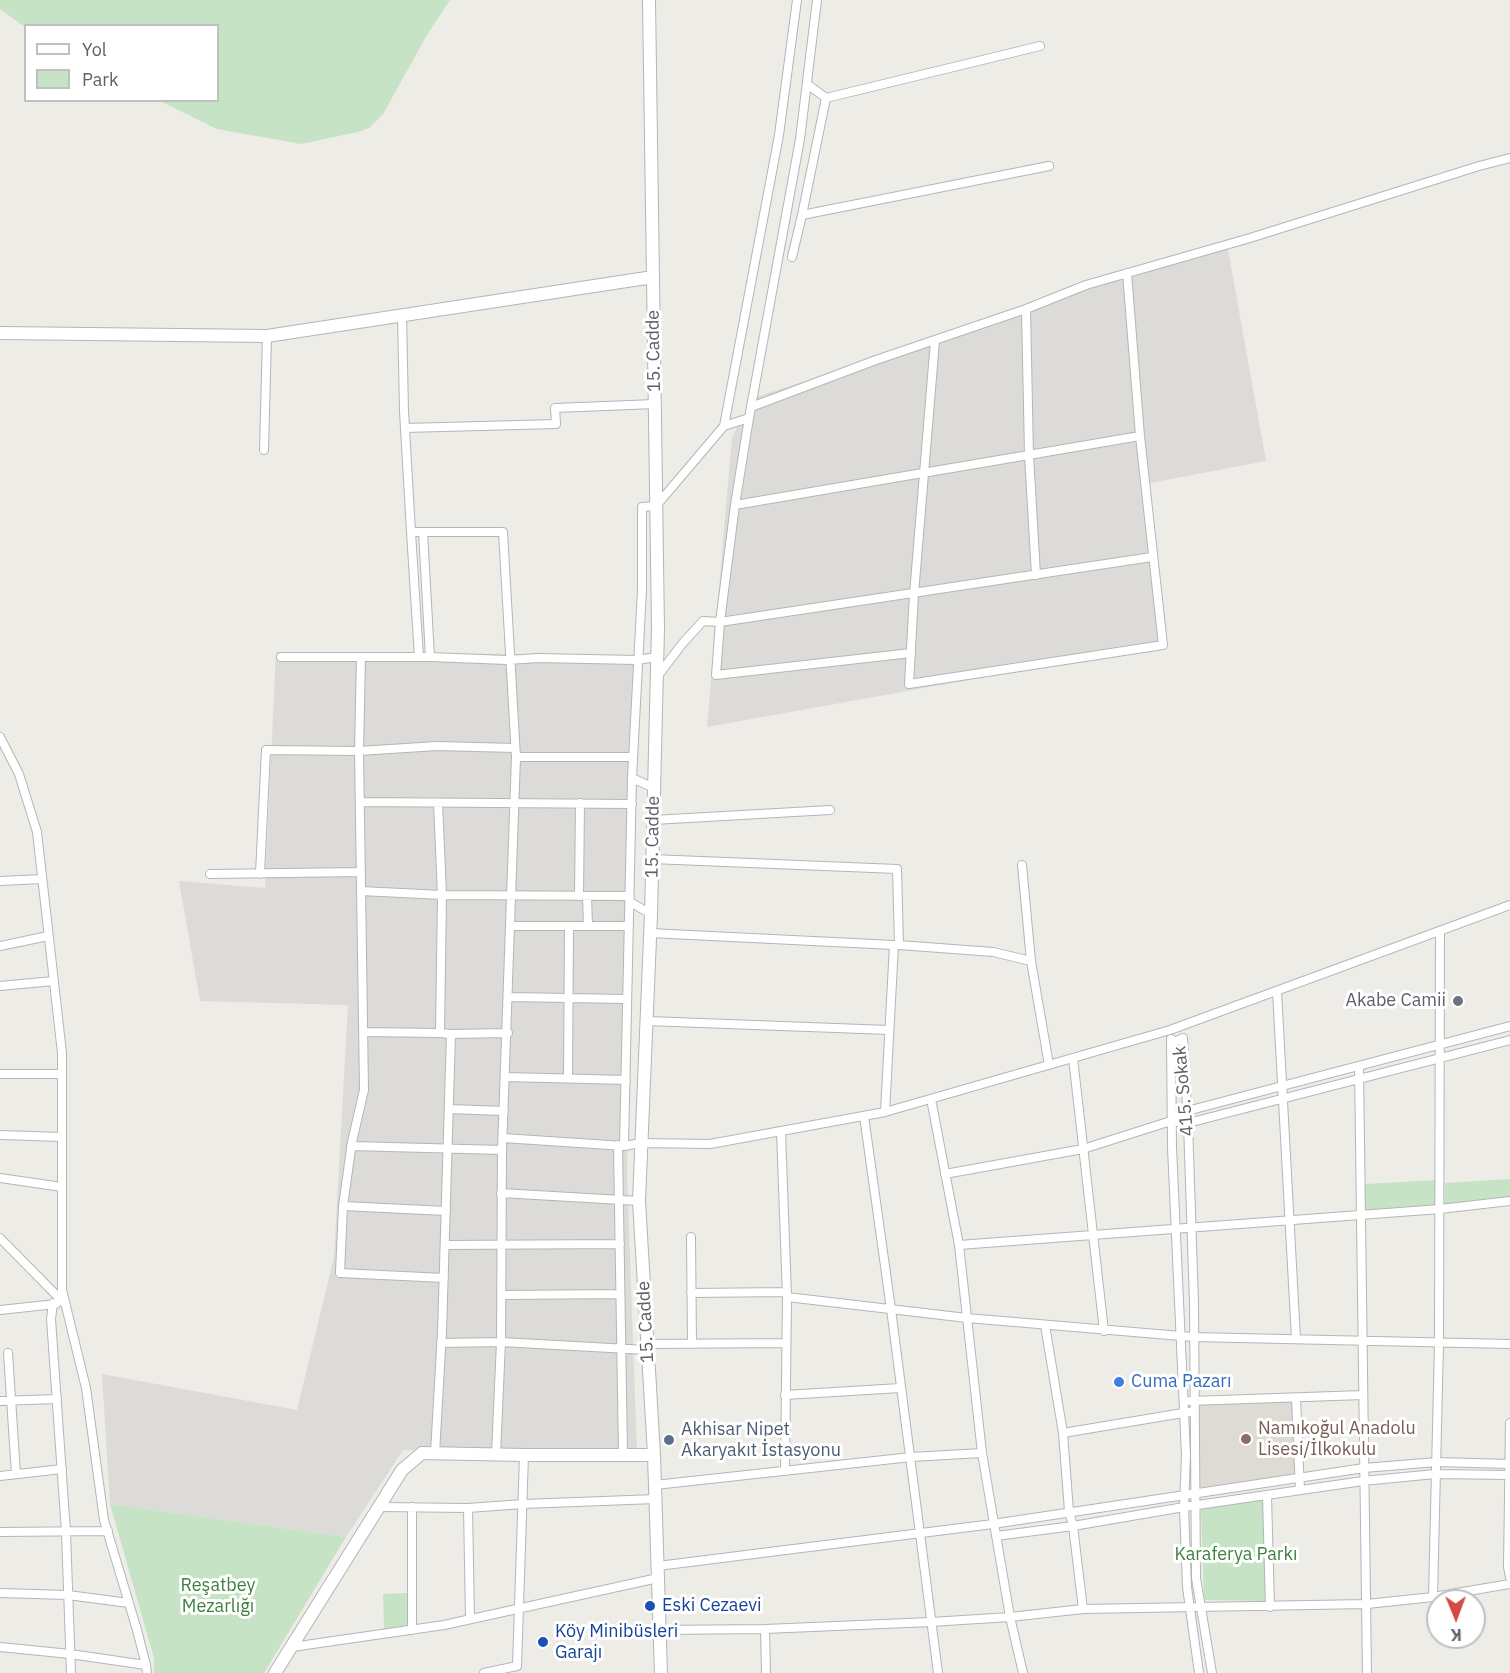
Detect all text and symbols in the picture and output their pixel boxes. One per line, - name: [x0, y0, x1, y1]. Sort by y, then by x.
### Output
- legend: [24, 24, 219, 102]
- text: Yol: [82, 38, 107, 61]
- text: Park: [82, 68, 118, 91]
- street label: 15. Cadde: [642, 310, 666, 392]
- street label: 15. Cadde: [641, 796, 665, 878]
- place label: Akabe Camii: [1345, 990, 1446, 1012]
- marker: Akabe Camii: [1451, 994, 1465, 1008]
- street label: 415. Sokak: [1169, 1045, 1199, 1137]
- street label: 15. Cadde: [633, 1280, 659, 1364]
- place label: Cuma Pazarı: [1131, 1371, 1231, 1393]
- marker: Cuma Pazarı: [1112, 1375, 1126, 1389]
- place label: Namıkoğul Anadolu Lisesi/İlkokulu: [1258, 1418, 1416, 1460]
- place label: Akhisar Nipet Akaryakıt İstasyonu: [681, 1419, 841, 1462]
- marker: Namıkoğul Anadolu Lisesi/İlkokulu: [1239, 1432, 1253, 1446]
- marker: Akhisar Nipet Akaryakıt İstasyonu: [662, 1433, 676, 1447]
- park label: Karaferya Parkı: [1175, 1544, 1297, 1566]
- park label: Reşatbey Mezarlığı: [180, 1575, 256, 1618]
- north arrow: [1426, 1589, 1486, 1649]
- place label: Eski Cezaevi: [662, 1595, 762, 1617]
- marker: Eski Cezaevi: [643, 1599, 657, 1613]
- place label: Köy Minibüsleri Garajı: [555, 1621, 678, 1664]
- text: K: [1451, 1625, 1462, 1645]
- marker: Köy Minibüsleri Garajı: [536, 1635, 550, 1649]

